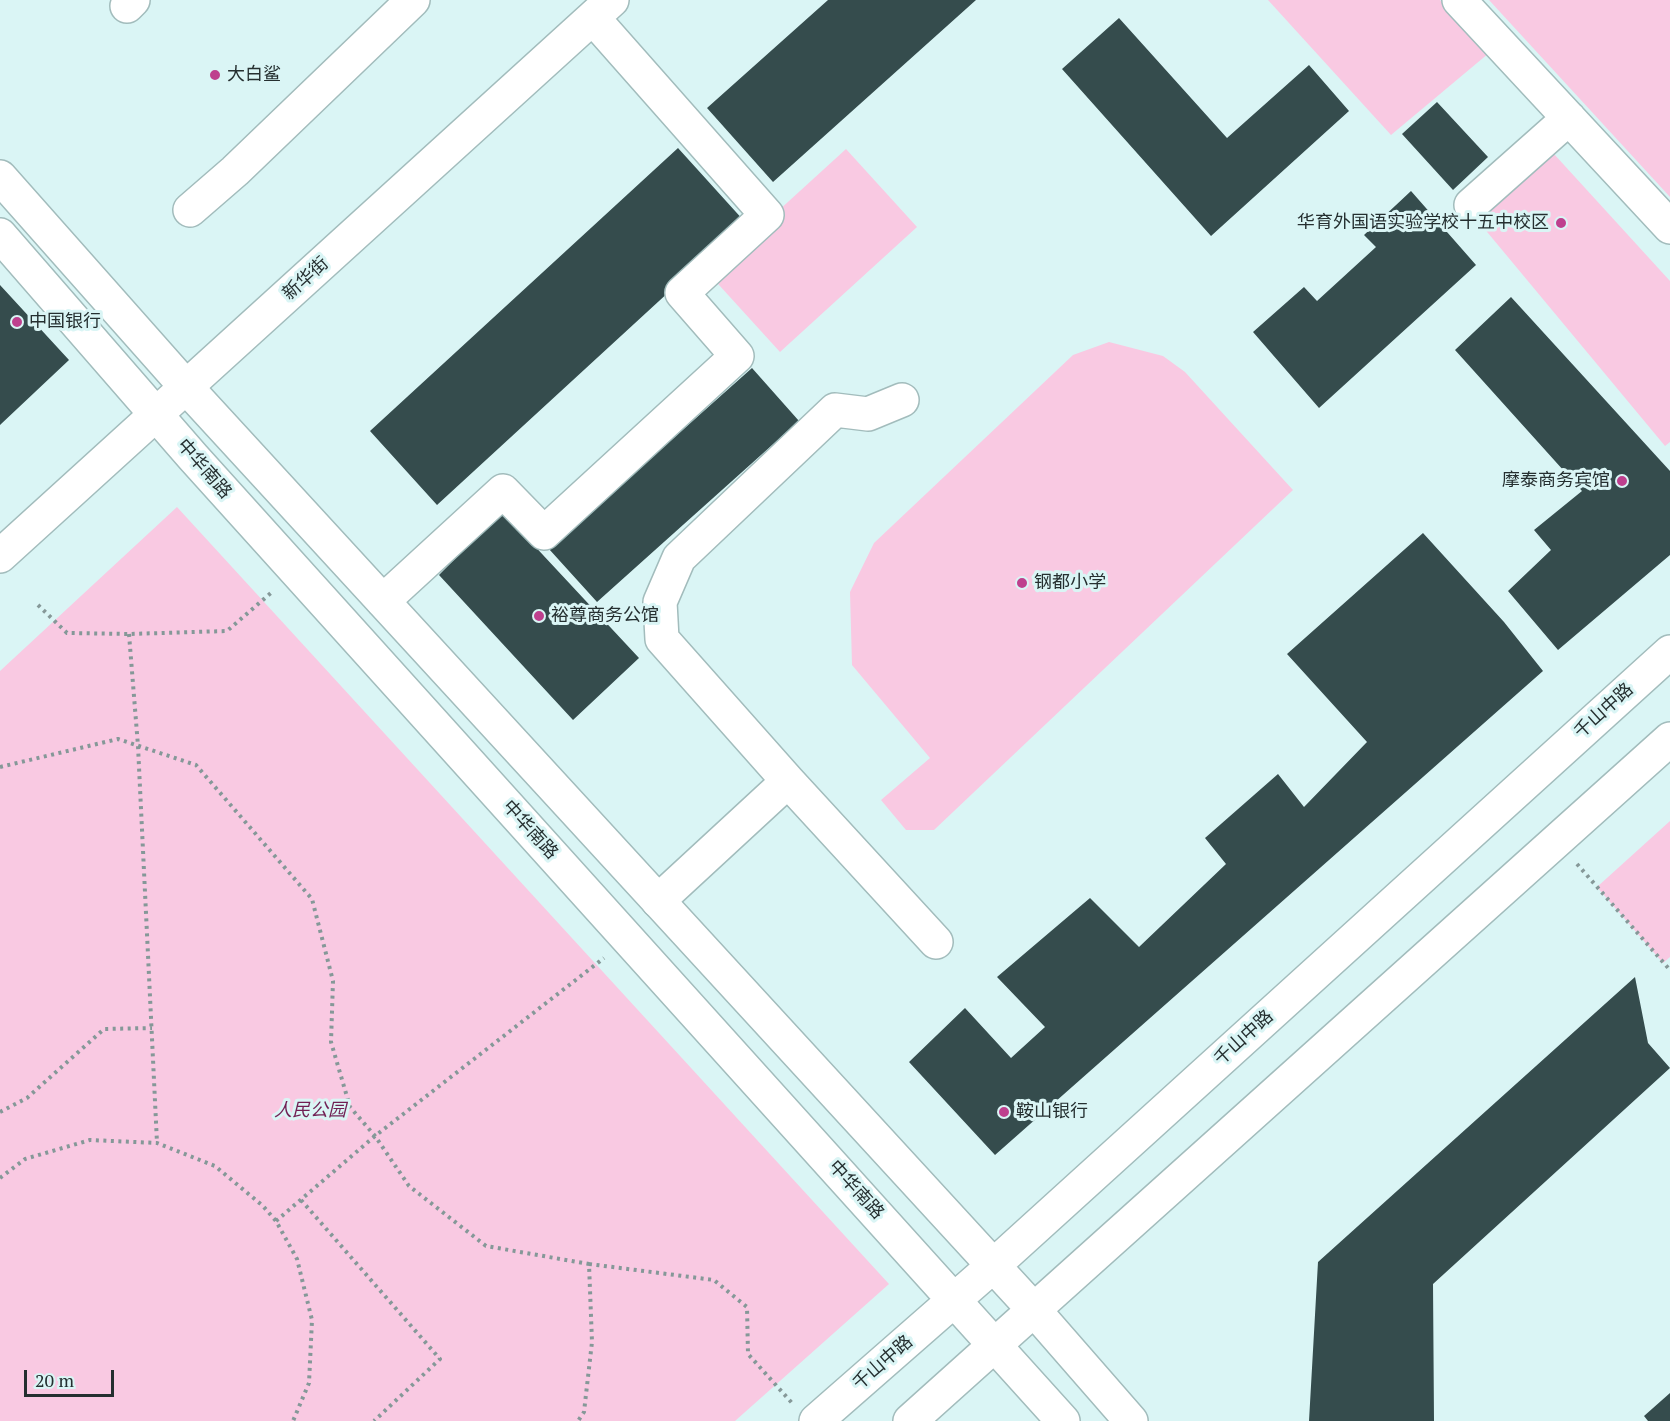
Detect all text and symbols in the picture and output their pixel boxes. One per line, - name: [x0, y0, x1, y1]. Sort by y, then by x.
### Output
- place label: 大白鲨: [227, 64, 281, 86]
- marker: 大白鲨: [208, 68, 222, 82]
- place label: 华育外国语实验学校十五中校区: [1297, 212, 1549, 234]
- marker: 华育外国语实验学校十五中校区: [1554, 216, 1568, 230]
- street label: 新华街: [279, 253, 333, 305]
- place label: 中国银行: [29, 311, 101, 333]
- marker: 中国银行: [10, 315, 24, 329]
- street label: 中华南路: [172, 435, 236, 503]
- place label: 摩泰商务宾馆: [1502, 470, 1610, 492]
- marker: 摩泰商务宾馆: [1615, 474, 1629, 488]
- place label: 钢都小学: [1034, 572, 1106, 594]
- marker: 钢都小学: [1015, 576, 1029, 590]
- place label: 裕尊商务公馆: [551, 605, 659, 627]
- marker: 裕尊商务公馆: [532, 609, 546, 623]
- street label: 千山中路: [1570, 679, 1638, 743]
- street label: 中华南路: [498, 796, 562, 864]
- street label: 千山中路: [1210, 1006, 1278, 1070]
- park label: 人民公园: [274, 1100, 346, 1122]
- place label: 鞍山银行: [1016, 1101, 1088, 1123]
- marker: 鞍山银行: [997, 1105, 1011, 1119]
- street label: 中华南路: [824, 1156, 888, 1224]
- street label: 千山中路: [849, 1331, 917, 1395]
- scale bar: [27, 1358, 117, 1396]
- text: 20 m: [35, 1368, 74, 1392]

